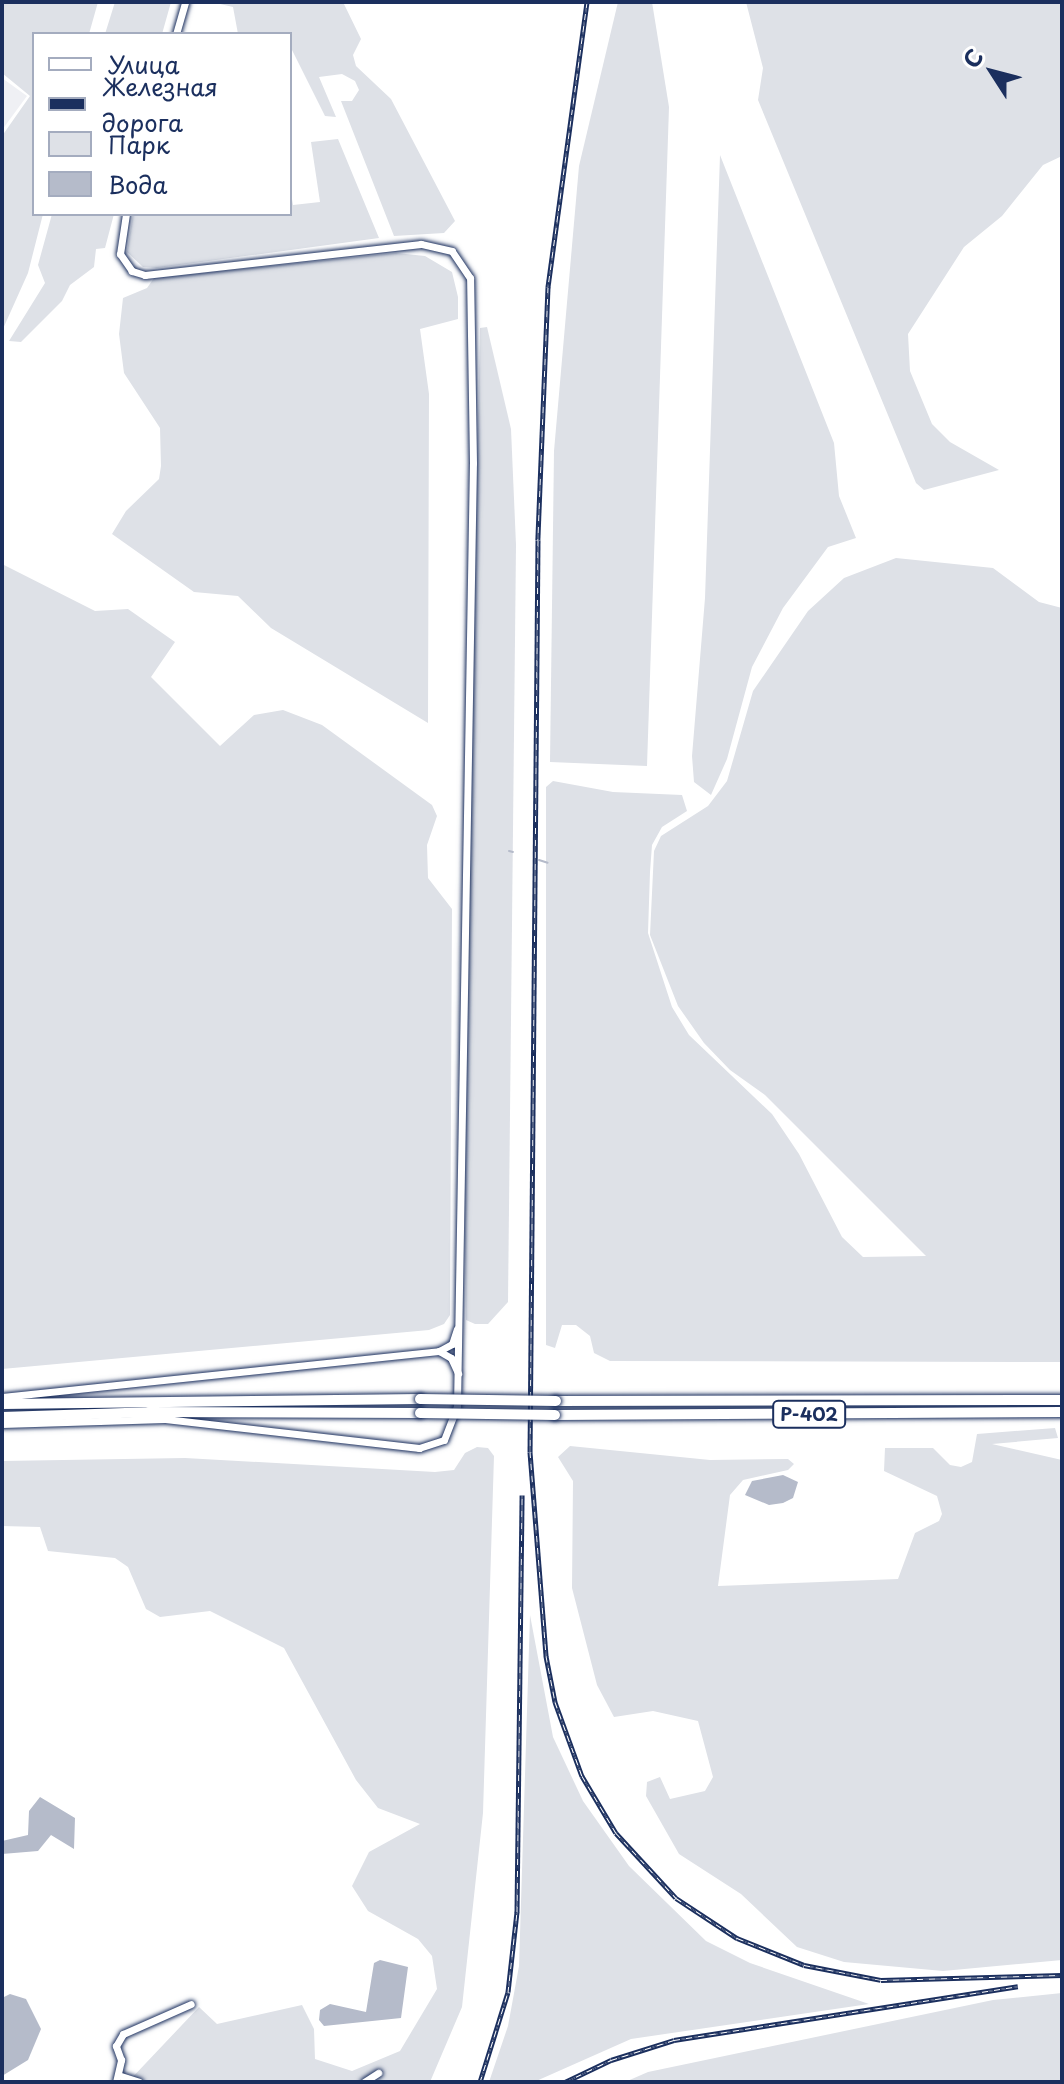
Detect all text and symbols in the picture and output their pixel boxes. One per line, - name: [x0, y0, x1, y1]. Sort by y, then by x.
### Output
- legend: [32, 32, 292, 216]
- north arrow: [952, 32, 1032, 112]
- text: С: [954, 41, 990, 74]
- text: Улица: [108, 46, 180, 82]
- text: Железная дорога: [102, 68, 218, 140]
- text: Парк: [108, 126, 170, 162]
- text: Вода: [108, 166, 167, 202]
- road number: Р-402: [771, 1400, 847, 1428]

